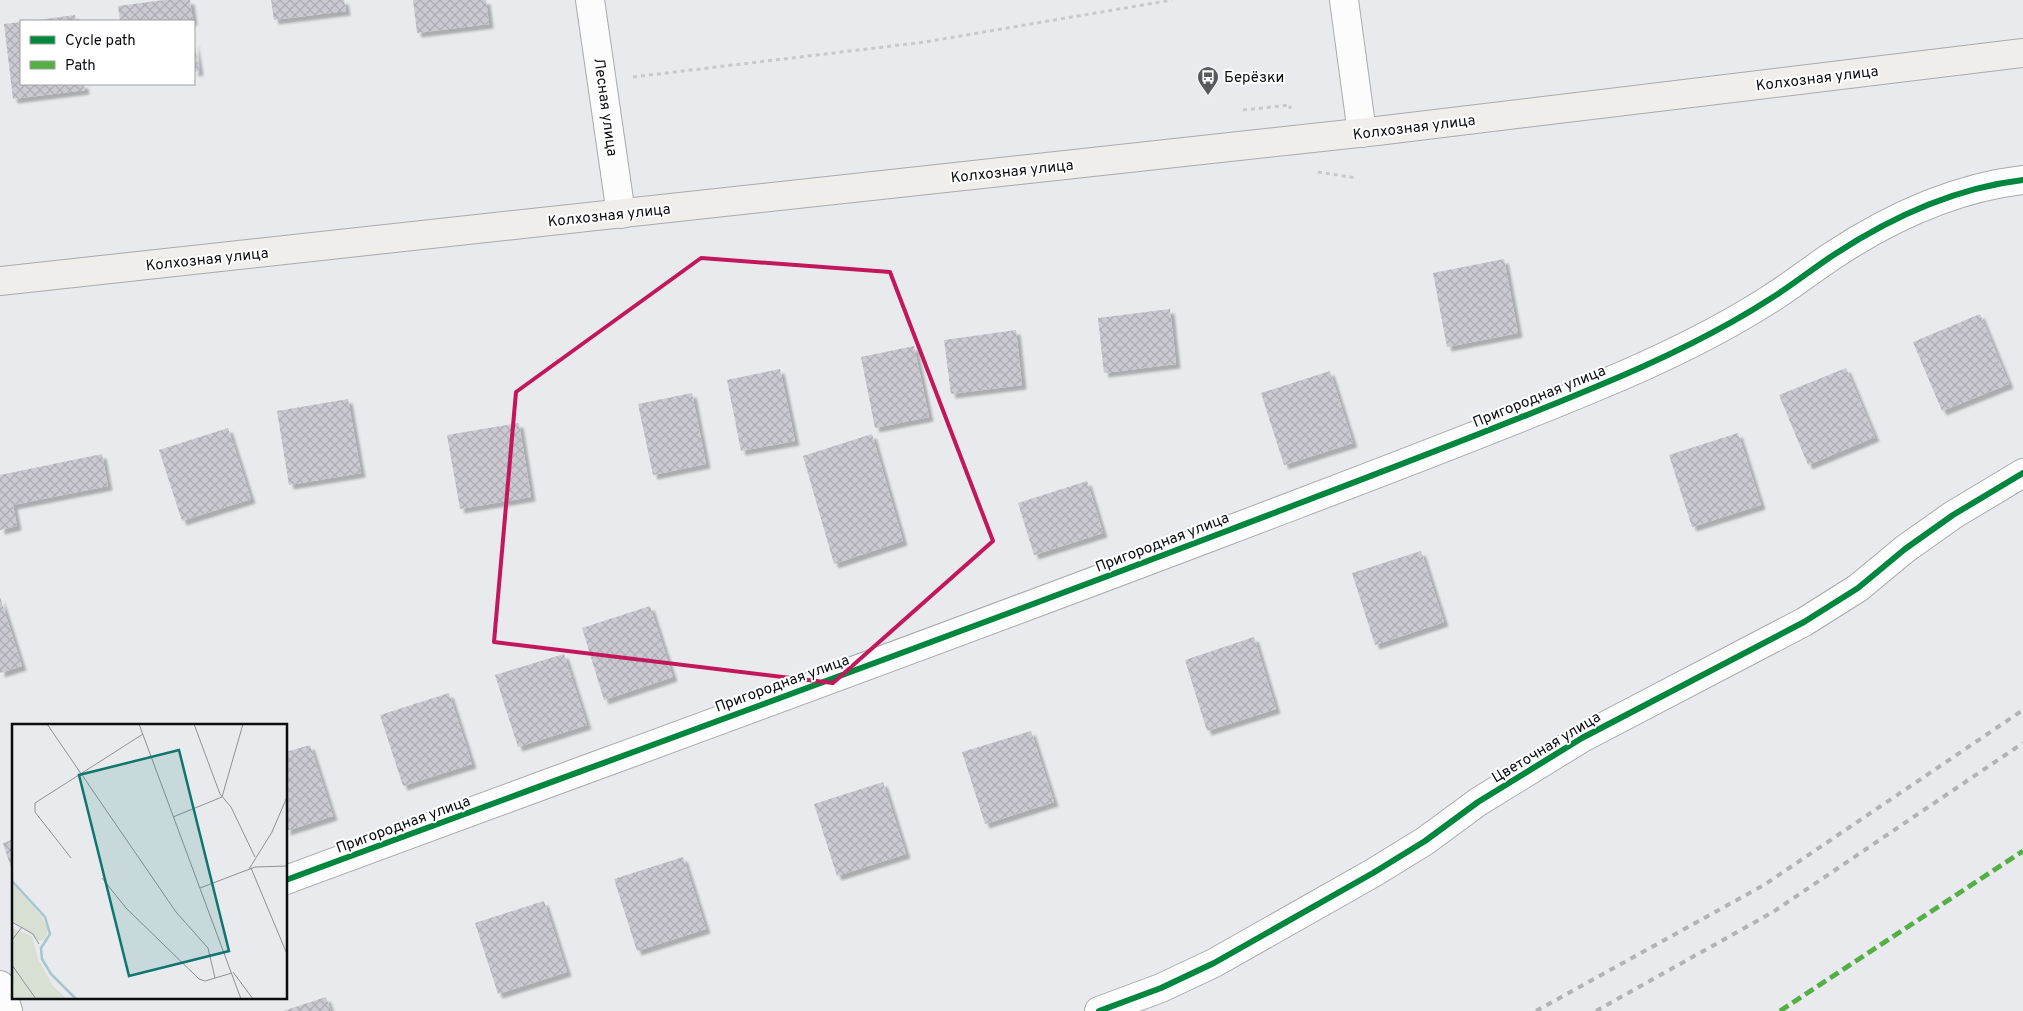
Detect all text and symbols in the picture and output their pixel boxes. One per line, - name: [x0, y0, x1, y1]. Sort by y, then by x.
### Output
- legend: [20, 20, 195, 85]
- text: Cycle path: [65, 32, 136, 51]
- text: Path: [65, 57, 96, 76]
- street label: Лесная улица: [588, 57, 621, 158]
- street label: Колхозная улица: [1755, 63, 1879, 96]
- bus stop icon: Берёзки: [1196, 65, 1220, 96]
- place label: Берёзки: [1224, 69, 1284, 88]
- street label: Колхозная улица: [1352, 112, 1476, 145]
- street label: Колхозная улица: [950, 157, 1074, 188]
- street label: Колхозная улица: [547, 201, 671, 232]
- street label: Колхозная улица: [145, 245, 269, 276]
- street label: Пригородная улица: [1470, 362, 1609, 433]
- street label: Пригородная улица: [1093, 509, 1232, 578]
- street label: Пригородная улица: [713, 651, 852, 718]
- street label: Цветочная улица: [1489, 708, 1605, 788]
- inset map: [12, 724, 288, 998]
- street label: Пригородная улица: [334, 792, 473, 859]

